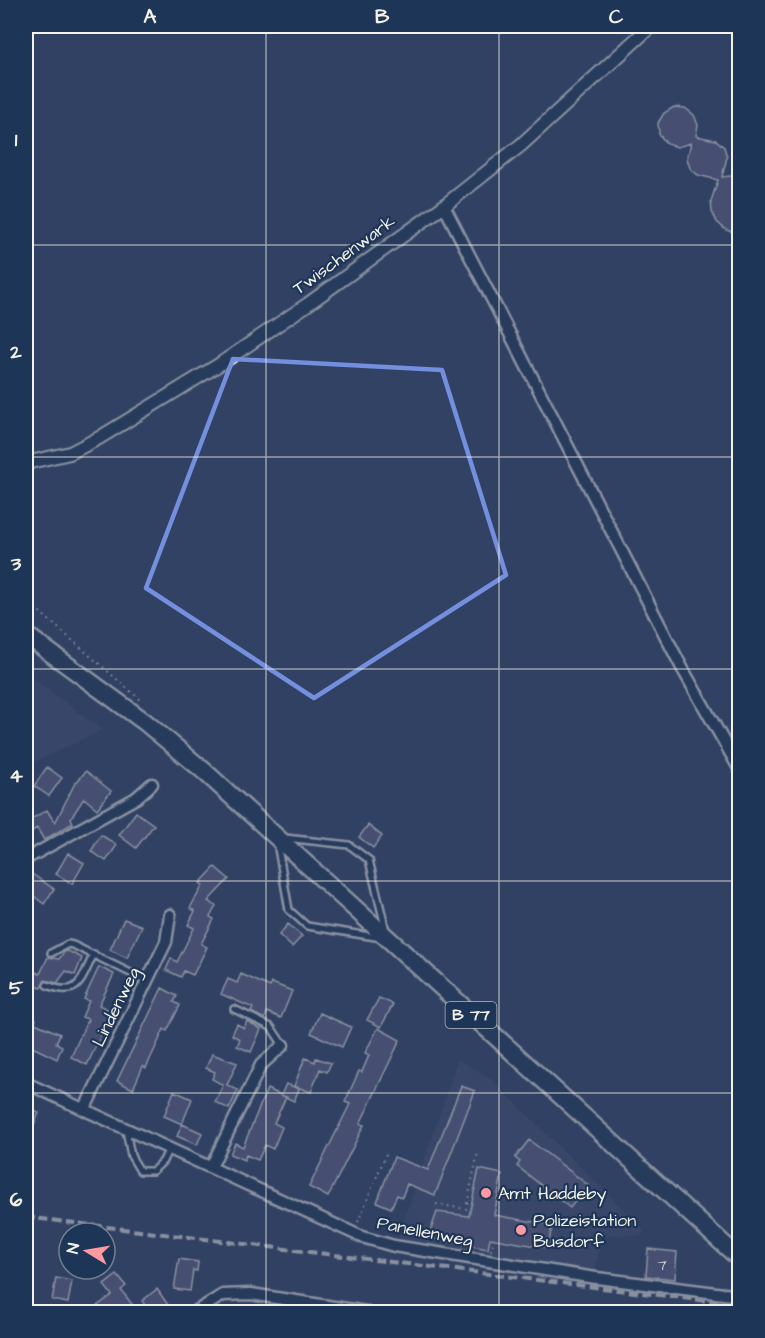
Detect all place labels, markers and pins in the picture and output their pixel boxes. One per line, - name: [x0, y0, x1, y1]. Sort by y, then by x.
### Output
- place label: Amt Haddeby: [498, 1181, 606, 1207]
- marker: Amt Haddeby: [479, 1186, 493, 1200]
- place label: Polizeistation Busdorf: [533, 1208, 636, 1254]
- marker: Polizeistation Busdorf: [514, 1223, 528, 1237]

